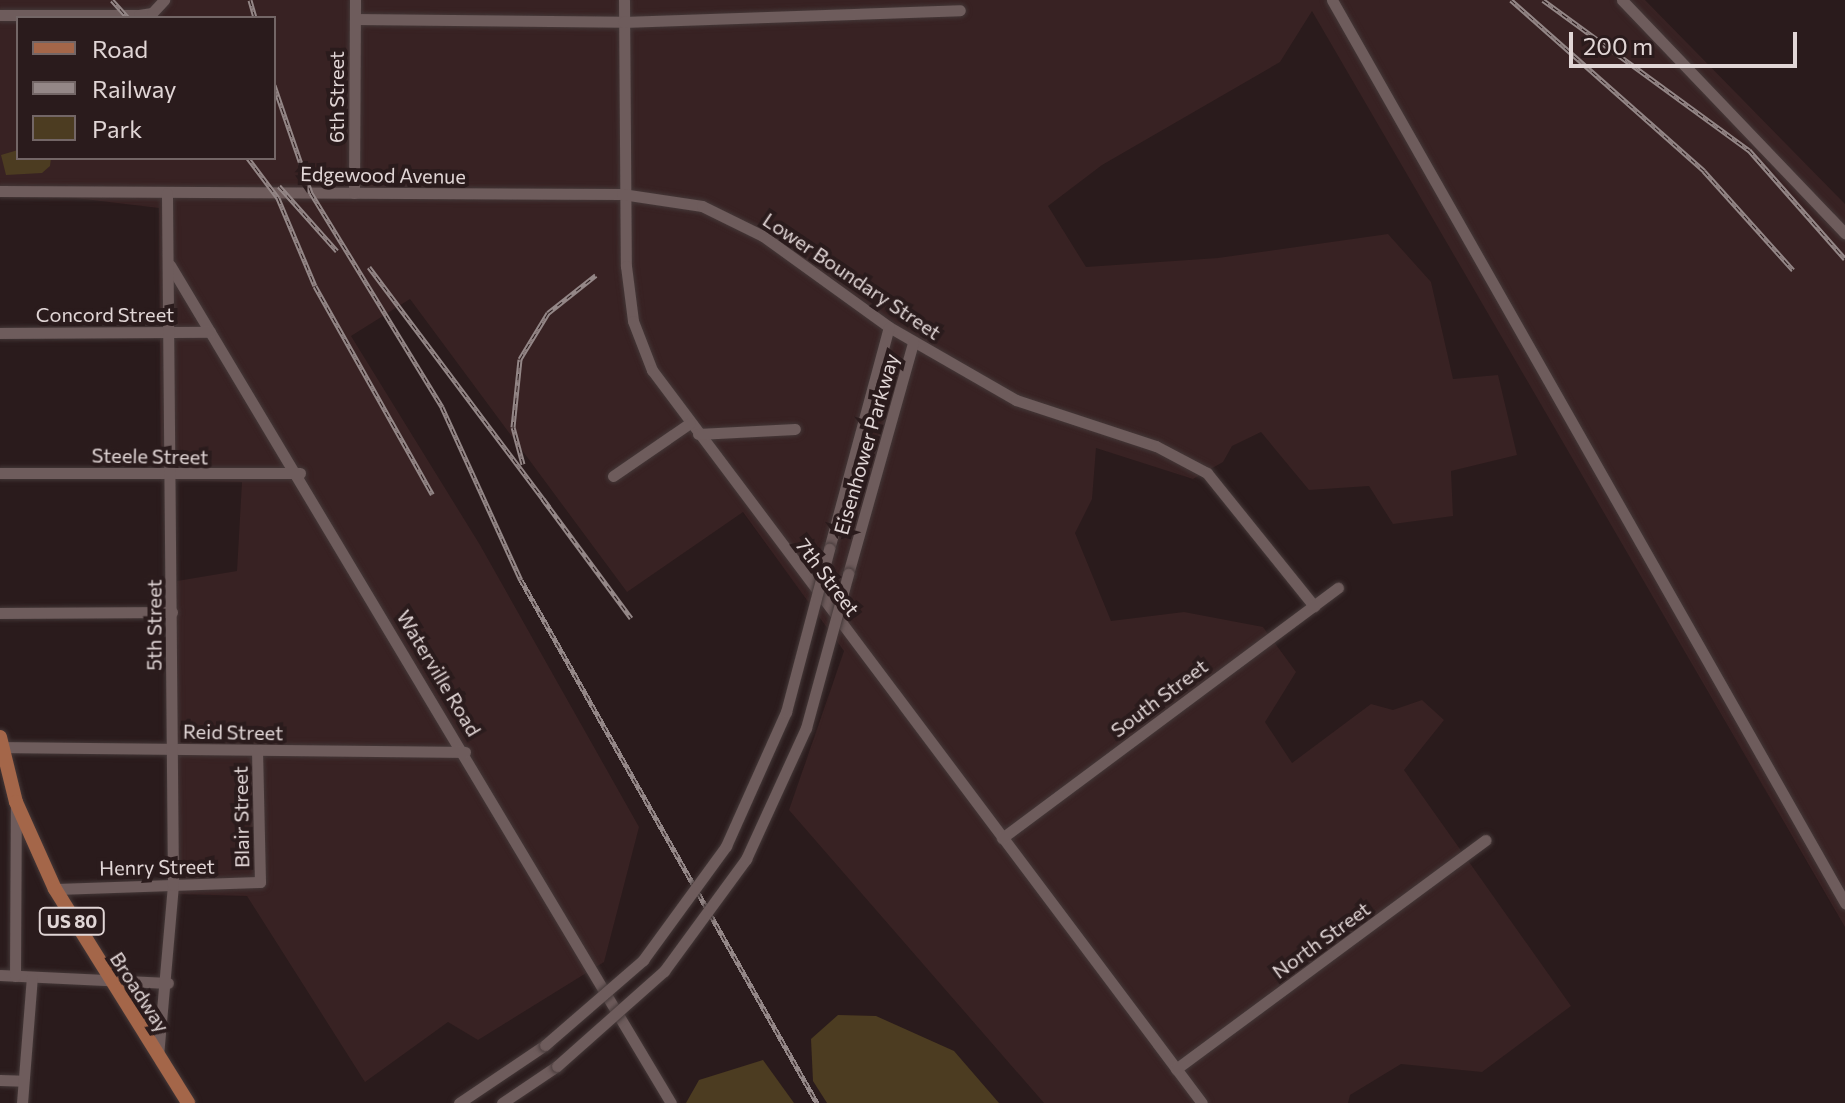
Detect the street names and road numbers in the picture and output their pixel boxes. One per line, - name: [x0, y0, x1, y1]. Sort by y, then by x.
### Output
- street label: 6th Street: [324, 51, 348, 143]
- street label: Edgewood Avenue: [300, 162, 466, 188]
- street label: Lower Boundary Street: [759, 208, 945, 344]
- street label: Concord Street: [36, 302, 174, 326]
- street label: Eisenhower Parkway: [829, 351, 903, 537]
- street label: Steele Street: [91, 443, 209, 469]
- street label: 7th Street: [791, 534, 865, 620]
- street label: 5th Street: [142, 579, 166, 671]
- street label: Waterville Road: [392, 606, 486, 740]
- street label: South Street: [1106, 654, 1212, 742]
- street label: Reid Street: [183, 719, 283, 745]
- street label: Blair Street: [228, 766, 254, 868]
- street label: Henry Street: [99, 854, 215, 880]
- street label: North Street: [1267, 896, 1375, 984]
- road number: US 80: [38, 907, 106, 935]
- street label: Broadway: [105, 947, 175, 1037]

